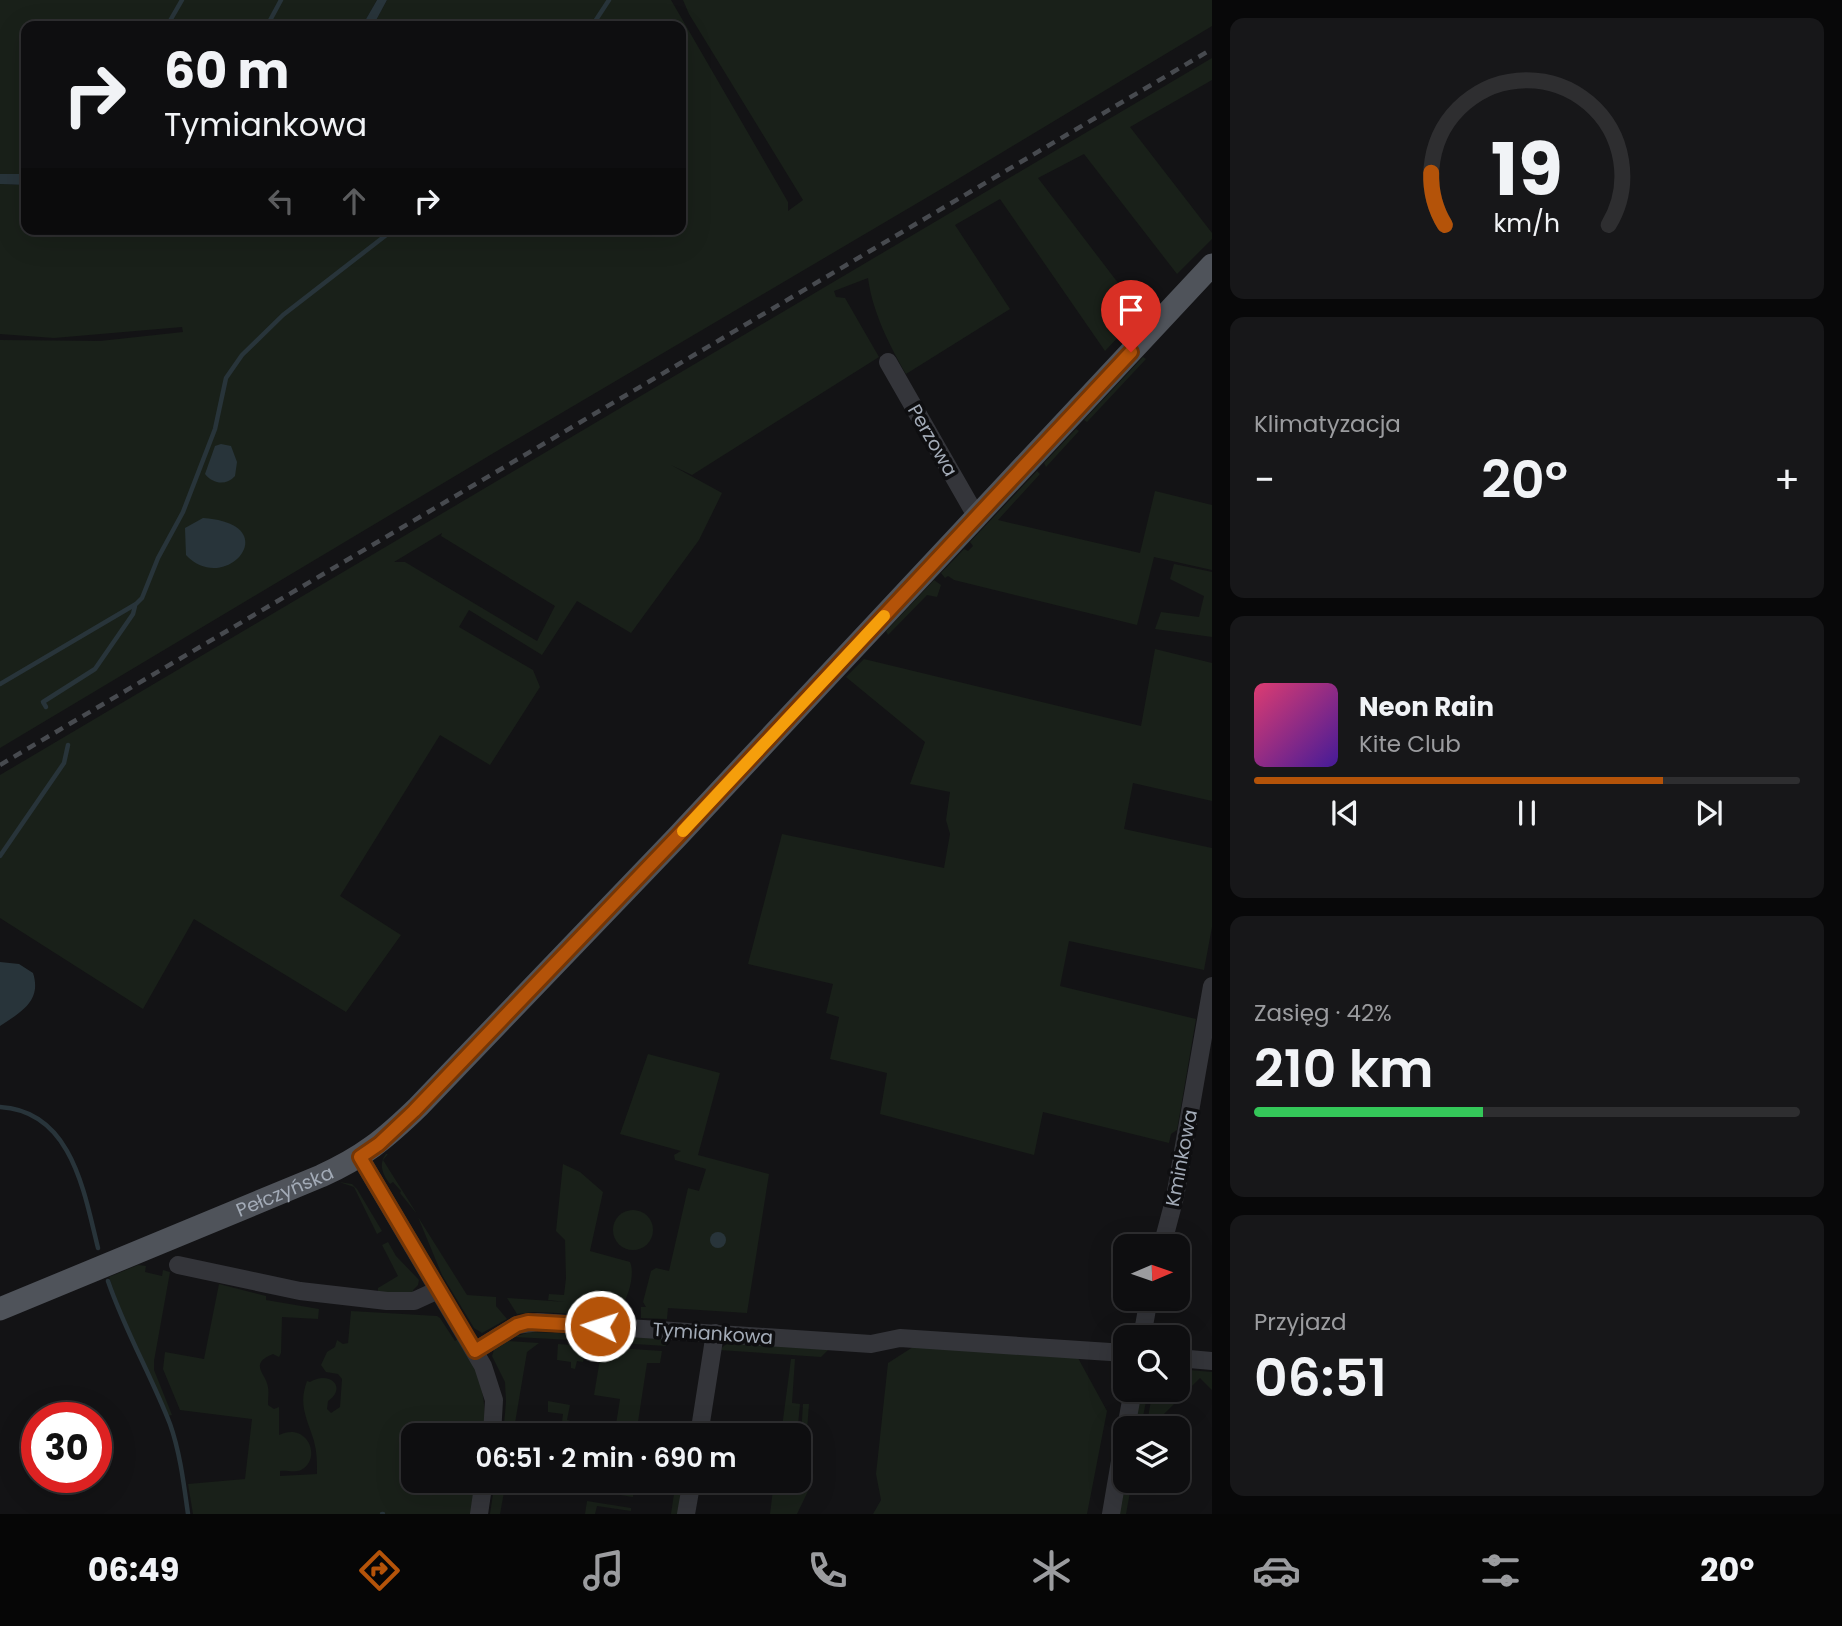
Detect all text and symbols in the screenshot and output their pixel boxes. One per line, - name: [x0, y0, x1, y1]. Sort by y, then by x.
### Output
- text: 60 m: [164, 37, 289, 105]
- icon: right: [49, 49, 140, 140]
- text: Tymiankowa: [164, 102, 367, 147]
- text: 19: [1491, 119, 1563, 220]
- icon: left: [262, 182, 300, 220]
- icon: ahead: [335, 182, 373, 220]
- icon: right: [408, 182, 446, 220]
- text: km/h: [1494, 205, 1560, 240]
- pin: [1101, 280, 1161, 352]
- icon: arrive: [1112, 291, 1150, 329]
- street label: Perzowa: [901, 399, 964, 481]
- text: Klimatyzacja: [1254, 408, 1401, 440]
- text: 20°: [1481, 443, 1568, 516]
- text: −: [1254, 453, 1275, 506]
- text: +: [1774, 453, 1800, 506]
- text: Neon Rain: [1359, 689, 1494, 725]
- text: Kite Club: [1359, 728, 1461, 760]
- icon: previous: [1326, 794, 1364, 832]
- icon: pause: [1508, 794, 1546, 832]
- icon: next: [1690, 794, 1728, 832]
- text: Zasięg · 42%: [1254, 997, 1392, 1029]
- text: 210 km: [1254, 1032, 1434, 1105]
- street label: Kminkowa: [1159, 1107, 1204, 1209]
- street label: Pełczyńska: [232, 1159, 338, 1224]
- north arrow: [1113, 1234, 1190, 1311]
- map controls: [1113, 1234, 1190, 1493]
- position arrow: [563, 1289, 637, 1363]
- text: Przyjazd: [1254, 1306, 1347, 1338]
- street label: Tymiankowa: [652, 1316, 774, 1351]
- button: search: [1113, 1325, 1190, 1402]
- text: 06:51: [1254, 1341, 1387, 1414]
- speed limit sign: 30: [21, 1402, 112, 1493]
- button: layers: [1113, 1416, 1190, 1493]
- text: 06:51 · 2 min · 690 m: [475, 1440, 737, 1476]
- icon: directions: [355, 1546, 404, 1595]
- icon: music: [579, 1546, 628, 1595]
- icon: phone: [803, 1546, 852, 1595]
- icon: climate: [1027, 1546, 1076, 1595]
- icon: car: [1252, 1546, 1301, 1595]
- icon: filters: [1476, 1546, 1525, 1595]
- text: 06:49: [88, 1547, 179, 1592]
- text: 20°: [1700, 1547, 1754, 1592]

